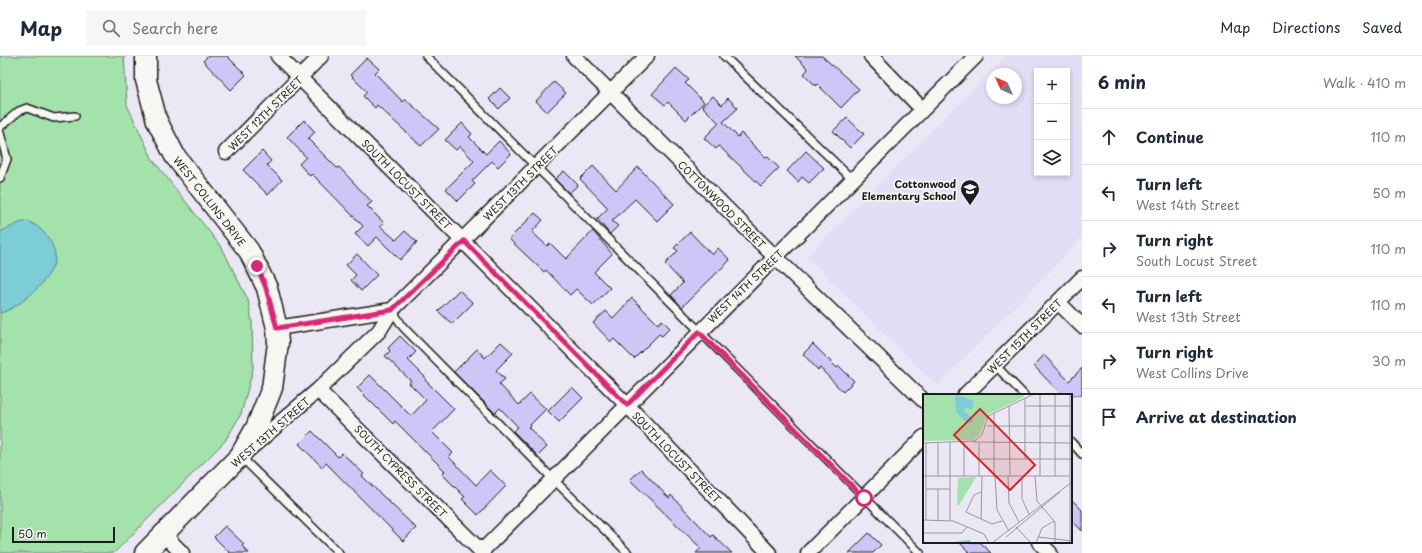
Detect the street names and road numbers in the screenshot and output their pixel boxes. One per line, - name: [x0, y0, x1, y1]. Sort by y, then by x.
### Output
- street label: WEST 12TH STREET: [224, 72, 306, 154]
- street label: SOUTH LOCUST STREET: [359, 136, 456, 233]
- street label: WEST 13TH STREET: [479, 142, 561, 224]
- street label: WEST COLLINS DRIVE: [170, 153, 250, 249]
- street label: COTTONWOOD STREET: [675, 157, 769, 251]
- street label: WEST 14TH STREET: [704, 246, 786, 326]
- street label: WEST 15TH STREET: [983, 295, 1065, 377]
- street label: WEST 13TH STREET: [227, 393, 313, 470]
- street label: SOUTH LOCUST STREET: [629, 408, 725, 506]
- street label: SOUTH CYPRESS STREET: [351, 421, 451, 521]

